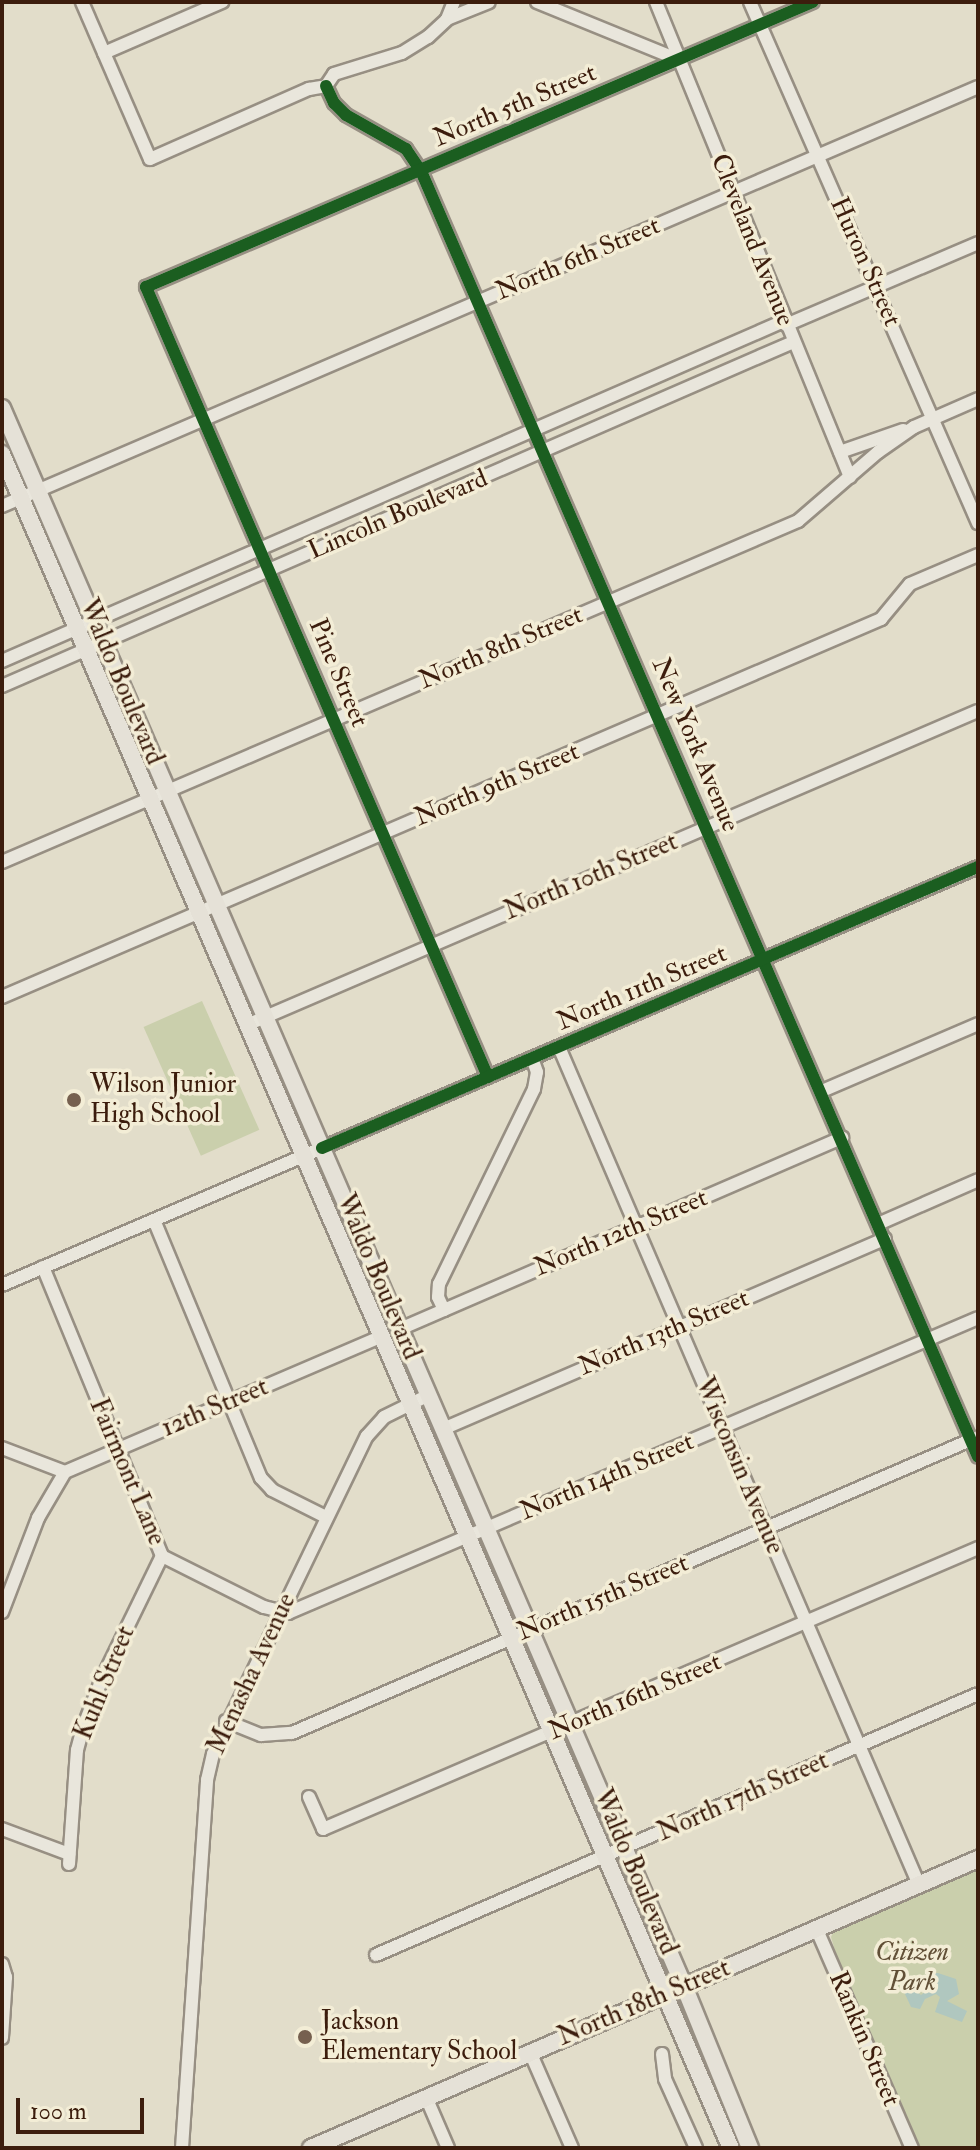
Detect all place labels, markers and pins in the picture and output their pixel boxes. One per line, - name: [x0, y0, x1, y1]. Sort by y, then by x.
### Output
- place label: Wilson Junior High School: [90, 1069, 236, 1130]
- marker: Wilson Junior High School: [65, 1091, 83, 1109]
- place label: Jackson Elementary School: [321, 2006, 517, 2068]
- marker: Jackson Elementary School: [296, 2028, 314, 2046]

